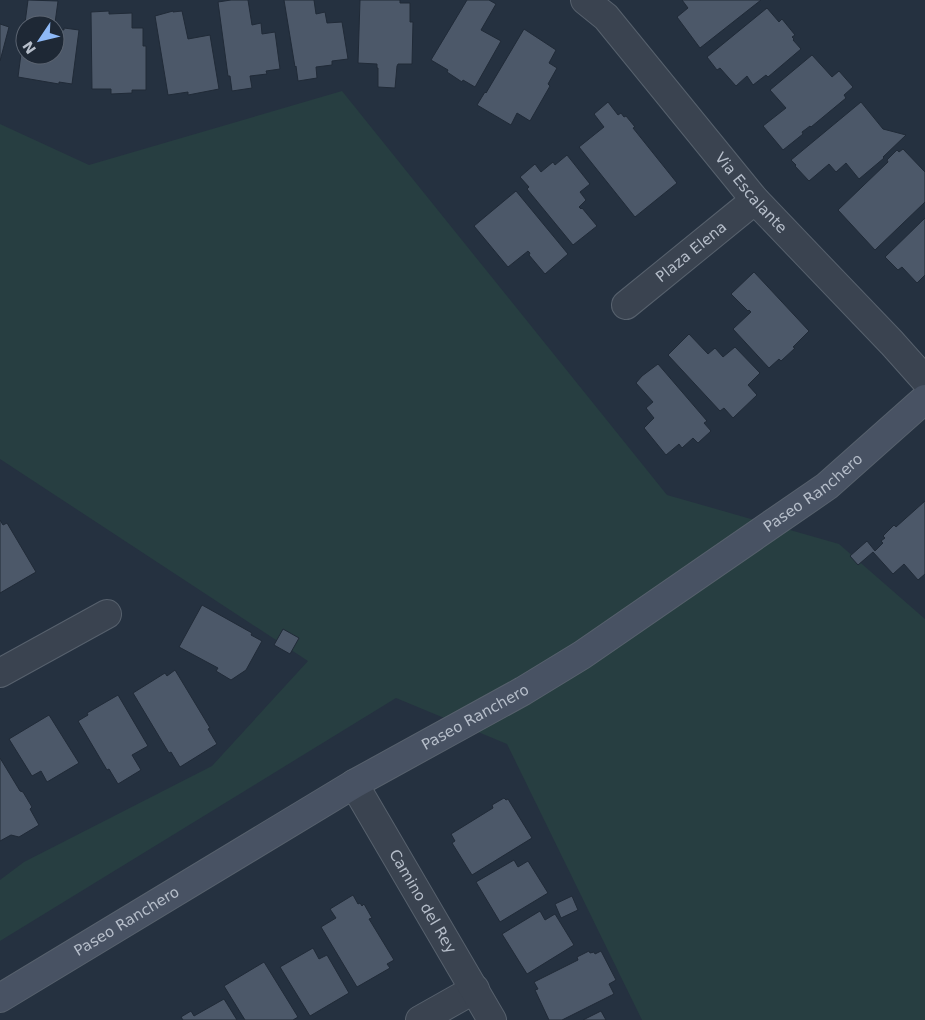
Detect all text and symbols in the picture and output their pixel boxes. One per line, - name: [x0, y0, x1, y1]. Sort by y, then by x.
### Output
- north arrow: [15, 15, 65, 65]
- text: N: [19, 38, 39, 57]
- street label: Via Escalante: [711, 149, 791, 237]
- street label: Plaza Elena: [652, 218, 730, 286]
- street label: Paseo Ranchero: [760, 450, 866, 536]
- street label: Paseo Ranchero: [419, 681, 532, 754]
- street label: Camino del Rey: [385, 846, 460, 957]
- street label: Paseo Ranchero: [71, 883, 182, 960]

